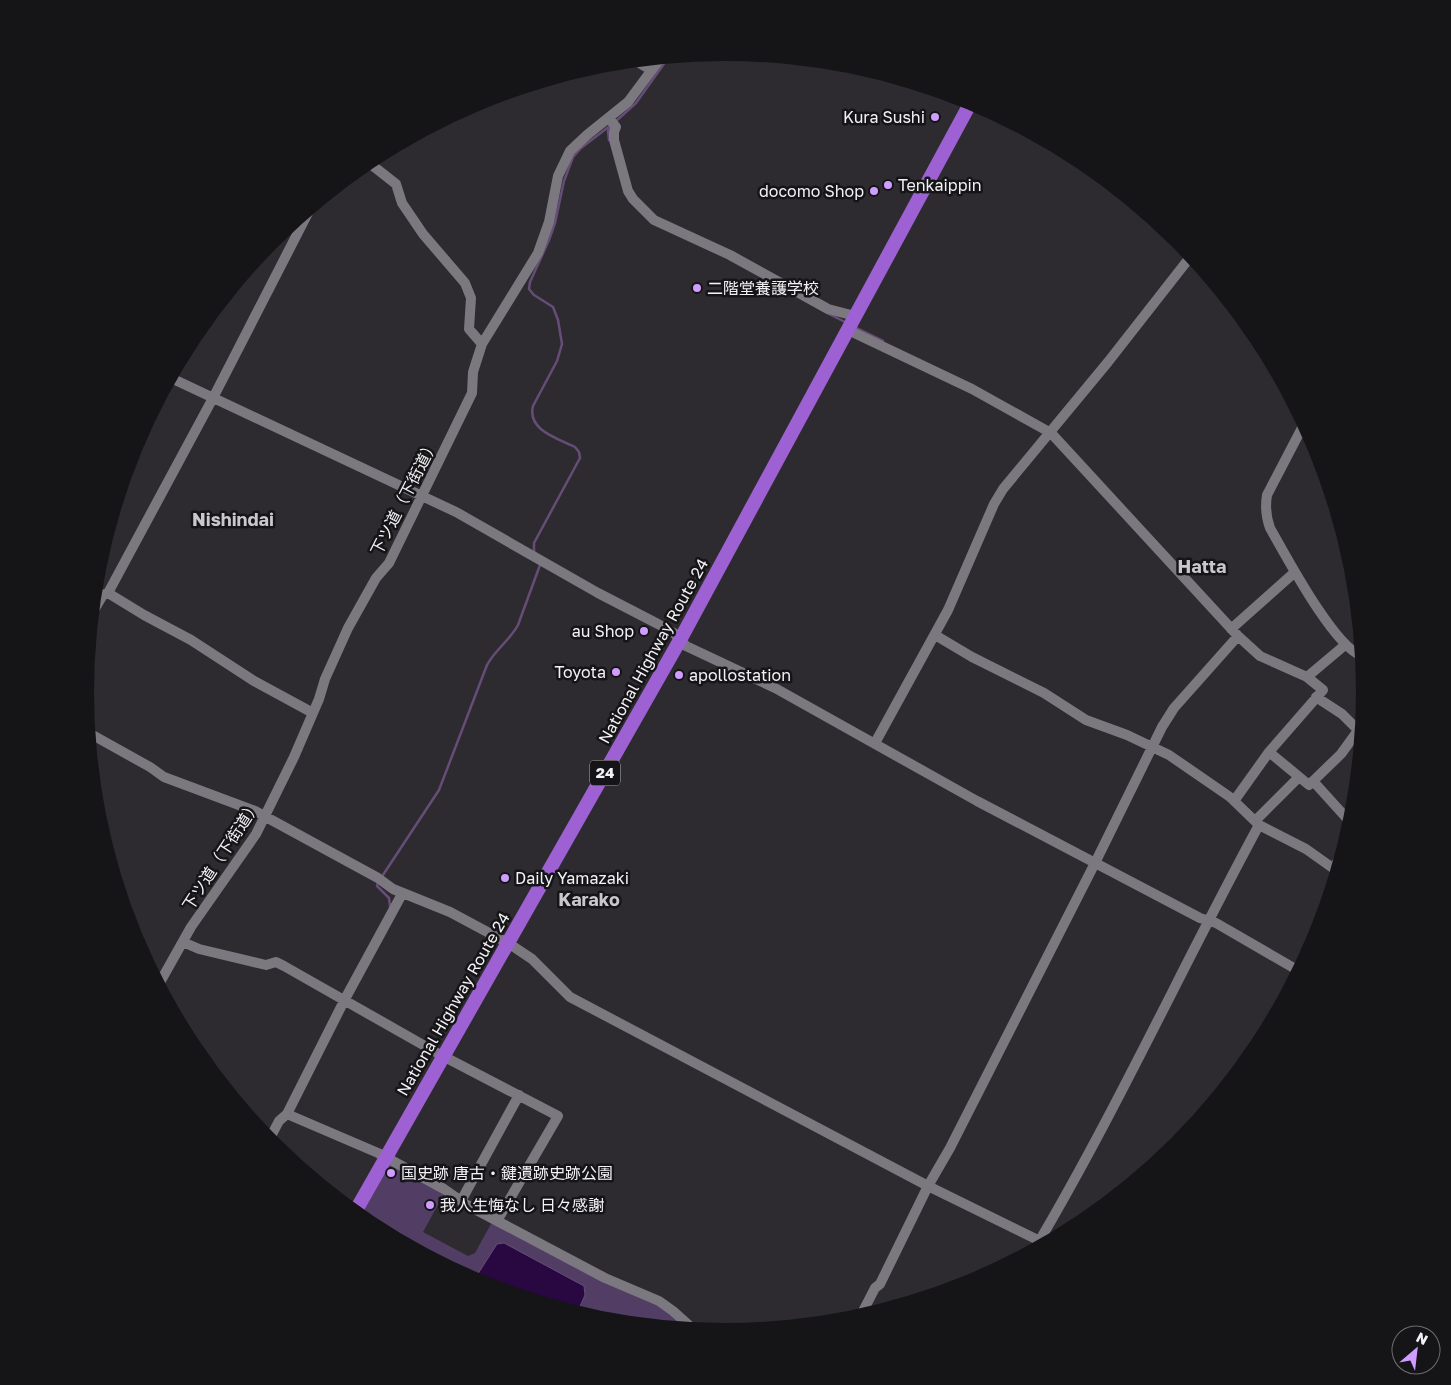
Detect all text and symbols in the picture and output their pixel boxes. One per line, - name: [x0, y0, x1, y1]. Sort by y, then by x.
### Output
- place label: Kura Sushi: [843, 107, 925, 127]
- marker: Kura Sushi: [929, 111, 941, 123]
- place label: Tenkaippin: [898, 175, 982, 195]
- marker: Tenkaippin: [882, 179, 894, 191]
- place label: docomo Shop: [759, 181, 864, 201]
- marker: docomo Shop: [868, 185, 880, 197]
- place label: 二階堂養護学校: [707, 278, 819, 298]
- marker: 二階堂養護学校: [691, 282, 703, 294]
- street label: 下ツ道（下街道）: [366, 435, 442, 559]
- district label: Nishindai: [192, 508, 274, 530]
- street label: National Highway Route 24: [594, 555, 712, 747]
- district label: Hatta: [1178, 555, 1226, 577]
- place label: au Shop: [572, 621, 634, 641]
- marker: au Shop: [638, 625, 650, 637]
- place label: Toyota: [555, 662, 606, 682]
- place label: apollostation: [689, 665, 791, 685]
- marker: Toyota: [610, 666, 622, 678]
- marker: apollostation: [673, 669, 685, 681]
- road number: 24: [590, 760, 620, 786]
- street label: 下ツ道（下街道）: [178, 796, 264, 914]
- place label: Daily Yamazaki: [515, 868, 629, 888]
- marker: Daily Yamazaki: [499, 872, 511, 884]
- district label: Karako: [558, 888, 620, 910]
- street label: National Highway Route 24: [392, 909, 514, 1099]
- place label: 国史跡 唐古・鍵遺跡史跡公園: [401, 1163, 613, 1183]
- marker: 国史跡 唐古・鍵遺跡史跡公園: [385, 1167, 397, 1179]
- place label: 我人生悔なし 日々感謝: [440, 1195, 604, 1215]
- marker: 我人生悔なし 日々感謝: [424, 1199, 436, 1211]
- north arrow: [1391, 1325, 1441, 1375]
- text: N: [1414, 1328, 1431, 1348]

